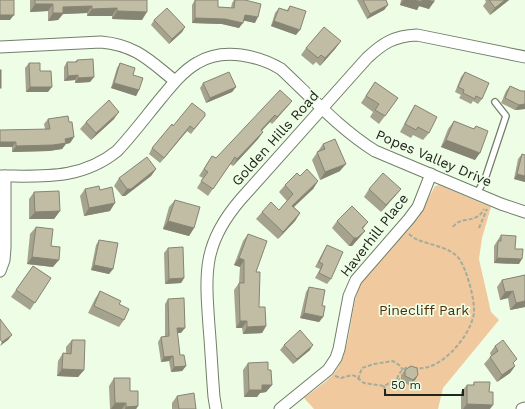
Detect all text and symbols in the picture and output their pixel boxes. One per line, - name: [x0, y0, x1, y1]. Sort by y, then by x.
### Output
- street label: Golden Hills Road: [228, 87, 322, 189]
- street label: Popes Valley Drive: [374, 126, 494, 190]
- street label: Haverhill Place: [337, 190, 411, 280]
- park label: Pinecliff Park: [379, 302, 469, 318]
- scale bar: [385, 371, 463, 397]
- text: 50 m: [391, 378, 421, 392]

